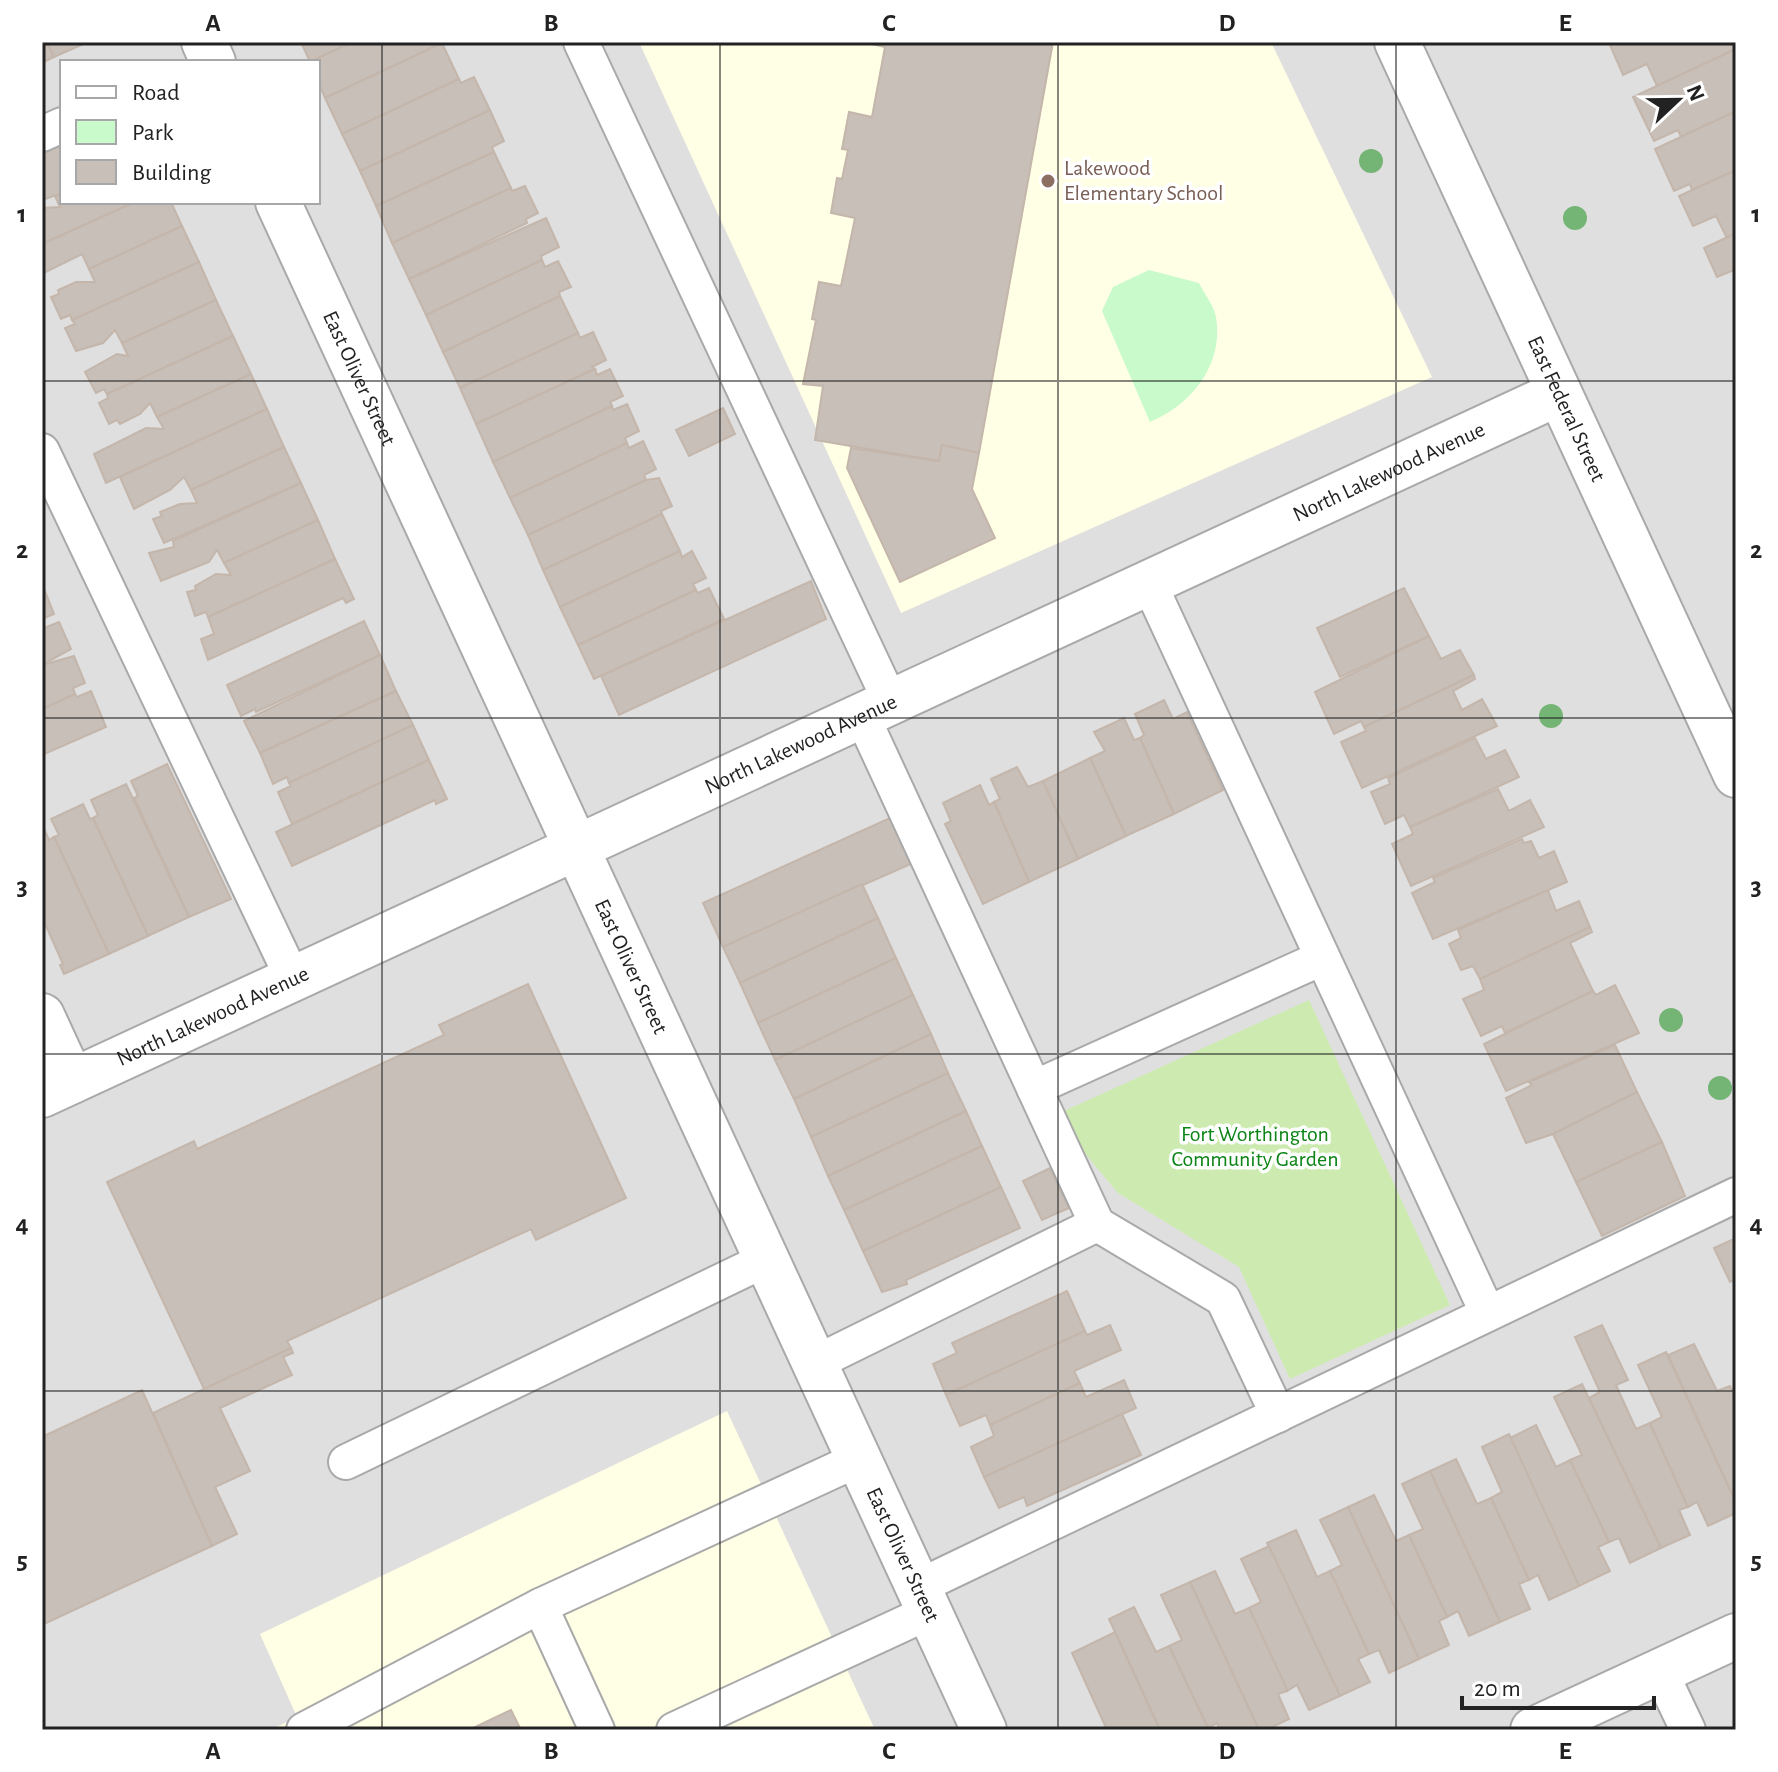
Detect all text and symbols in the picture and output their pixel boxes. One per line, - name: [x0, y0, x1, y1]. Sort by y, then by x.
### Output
- text: A: [205, 10, 221, 36]
- text: B: [543, 10, 559, 36]
- text: C: [882, 10, 896, 36]
- text: D: [1218, 10, 1236, 36]
- text: E: [1558, 10, 1572, 36]
- legend: [60, 60, 320, 204]
- north arrow: [1638, 60, 1718, 140]
- text: Road: [132, 81, 180, 105]
- text: N: [1683, 82, 1709, 104]
- text: Park: [132, 121, 173, 145]
- place label: Lakewood Elementary School: [1064, 157, 1224, 204]
- text: Building: [132, 161, 211, 185]
- marker: Lakewood Elementary School: [1039, 172, 1057, 190]
- text: 1: [17, 201, 27, 227]
- text: 1: [1751, 201, 1761, 227]
- street label: East Oliver Street: [319, 307, 400, 449]
- street label: East Federal Street: [1524, 333, 1610, 485]
- street label: North Lakewood Avenue: [1289, 418, 1488, 526]
- text: 2: [16, 537, 28, 563]
- text: 2: [1750, 537, 1762, 563]
- street label: North Lakewood Avenue: [701, 690, 900, 798]
- text: 3: [16, 874, 28, 900]
- text: 3: [1750, 874, 1762, 900]
- street label: East Oliver Street: [591, 896, 672, 1037]
- street label: North Lakewood Avenue: [113, 962, 312, 1070]
- park label: Fort Worthington Community Garden: [1171, 1123, 1339, 1170]
- text: 4: [15, 1211, 29, 1237]
- text: 4: [1749, 1211, 1763, 1237]
- street label: East Oliver Street: [862, 1484, 943, 1625]
- text: 5: [16, 1548, 28, 1574]
- text: 5: [1750, 1548, 1762, 1574]
- scale bar: [1462, 1660, 1654, 1710]
- text: 20 m: [1474, 1677, 1521, 1701]
- text: A: [205, 1738, 221, 1764]
- text: B: [543, 1738, 559, 1764]
- text: C: [882, 1738, 896, 1764]
- text: D: [1218, 1738, 1236, 1764]
- text: E: [1558, 1738, 1572, 1764]

